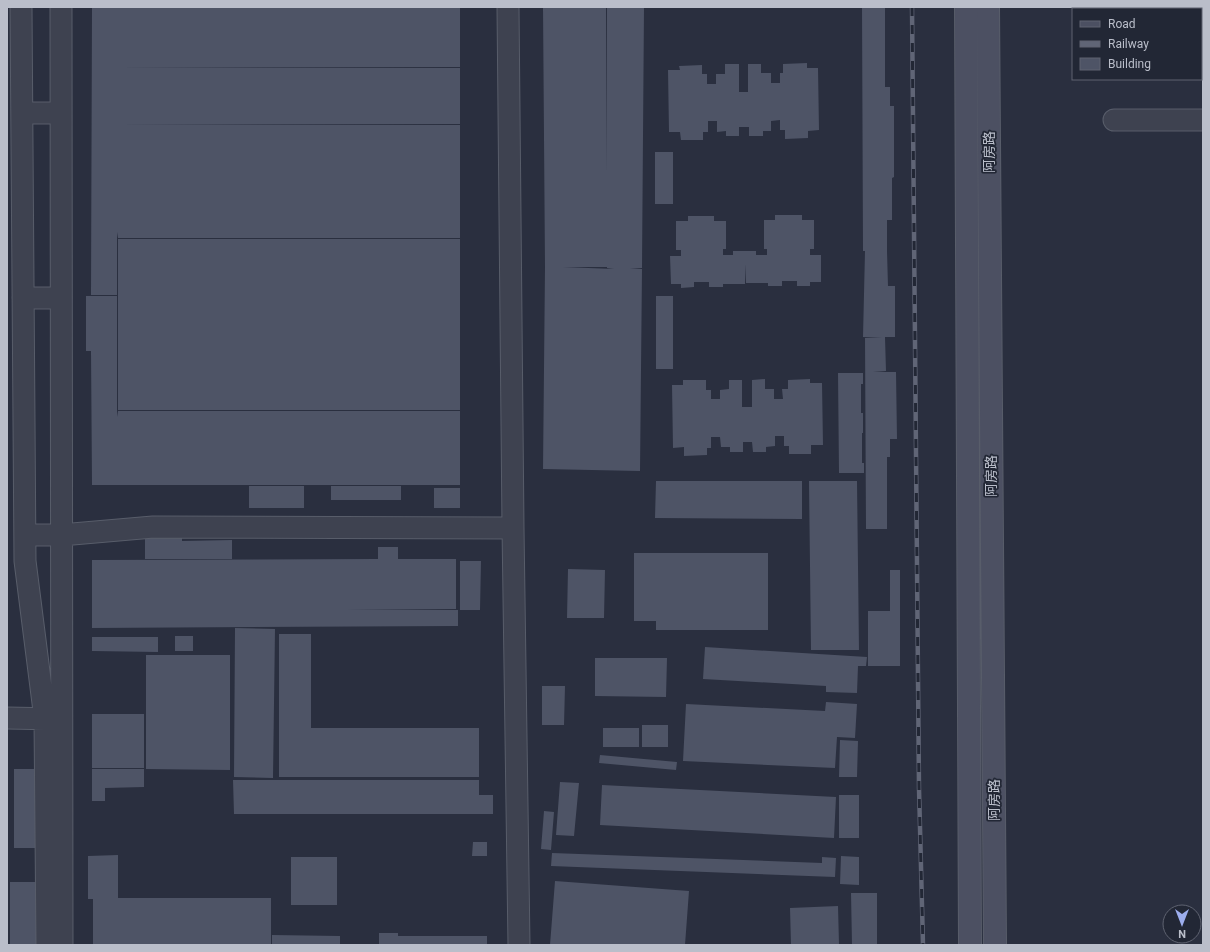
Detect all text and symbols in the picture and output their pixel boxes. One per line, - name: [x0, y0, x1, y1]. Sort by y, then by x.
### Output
- legend: [1072, 8, 1202, 80]
- text: Road: [1108, 17, 1136, 31]
- text: Railway: [1108, 37, 1149, 51]
- text: Building: [1108, 57, 1151, 71]
- street label: 阿房路: [981, 131, 997, 173]
- street label: 阿房路: [983, 455, 999, 497]
- street label: 阿房路: [986, 779, 1002, 821]
- north arrow: [1162, 904, 1202, 944]
- text: N: [1178, 927, 1186, 940]

